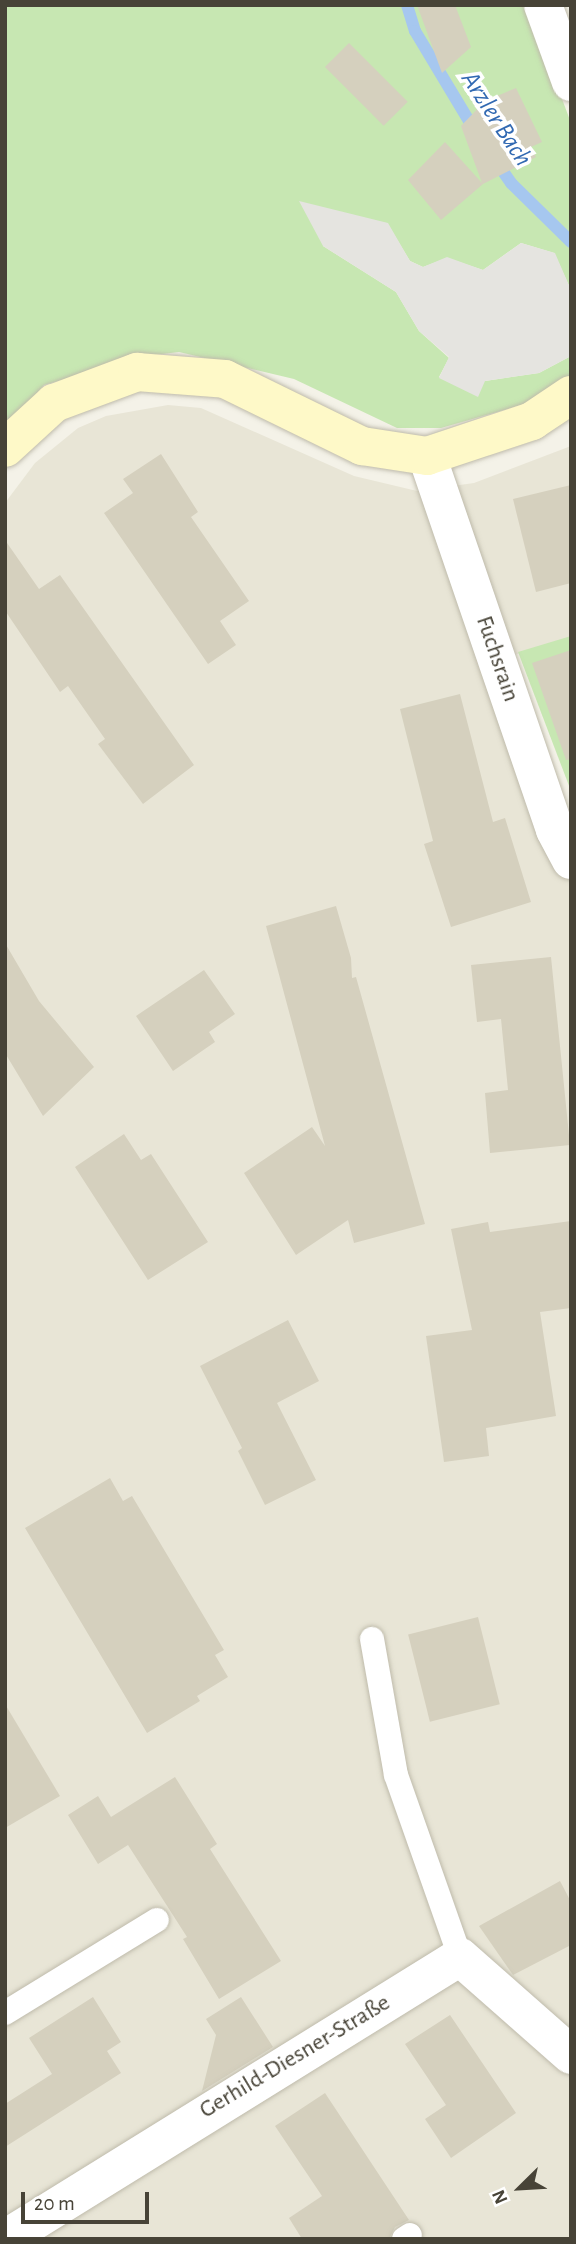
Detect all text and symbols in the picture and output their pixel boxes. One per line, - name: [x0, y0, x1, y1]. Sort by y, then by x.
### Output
- water label: Arzler Bach: [454, 66, 538, 172]
- street label: Fuchsrain: [469, 612, 525, 706]
- street label: Gerhild-Diesner-Straße: [195, 1989, 395, 2125]
- north arrow: [485, 2153, 555, 2223]
- scale bar: [24, 2178, 152, 2222]
- text: N: [489, 2187, 512, 2207]
- text: 20 m: [34, 2193, 75, 2214]

